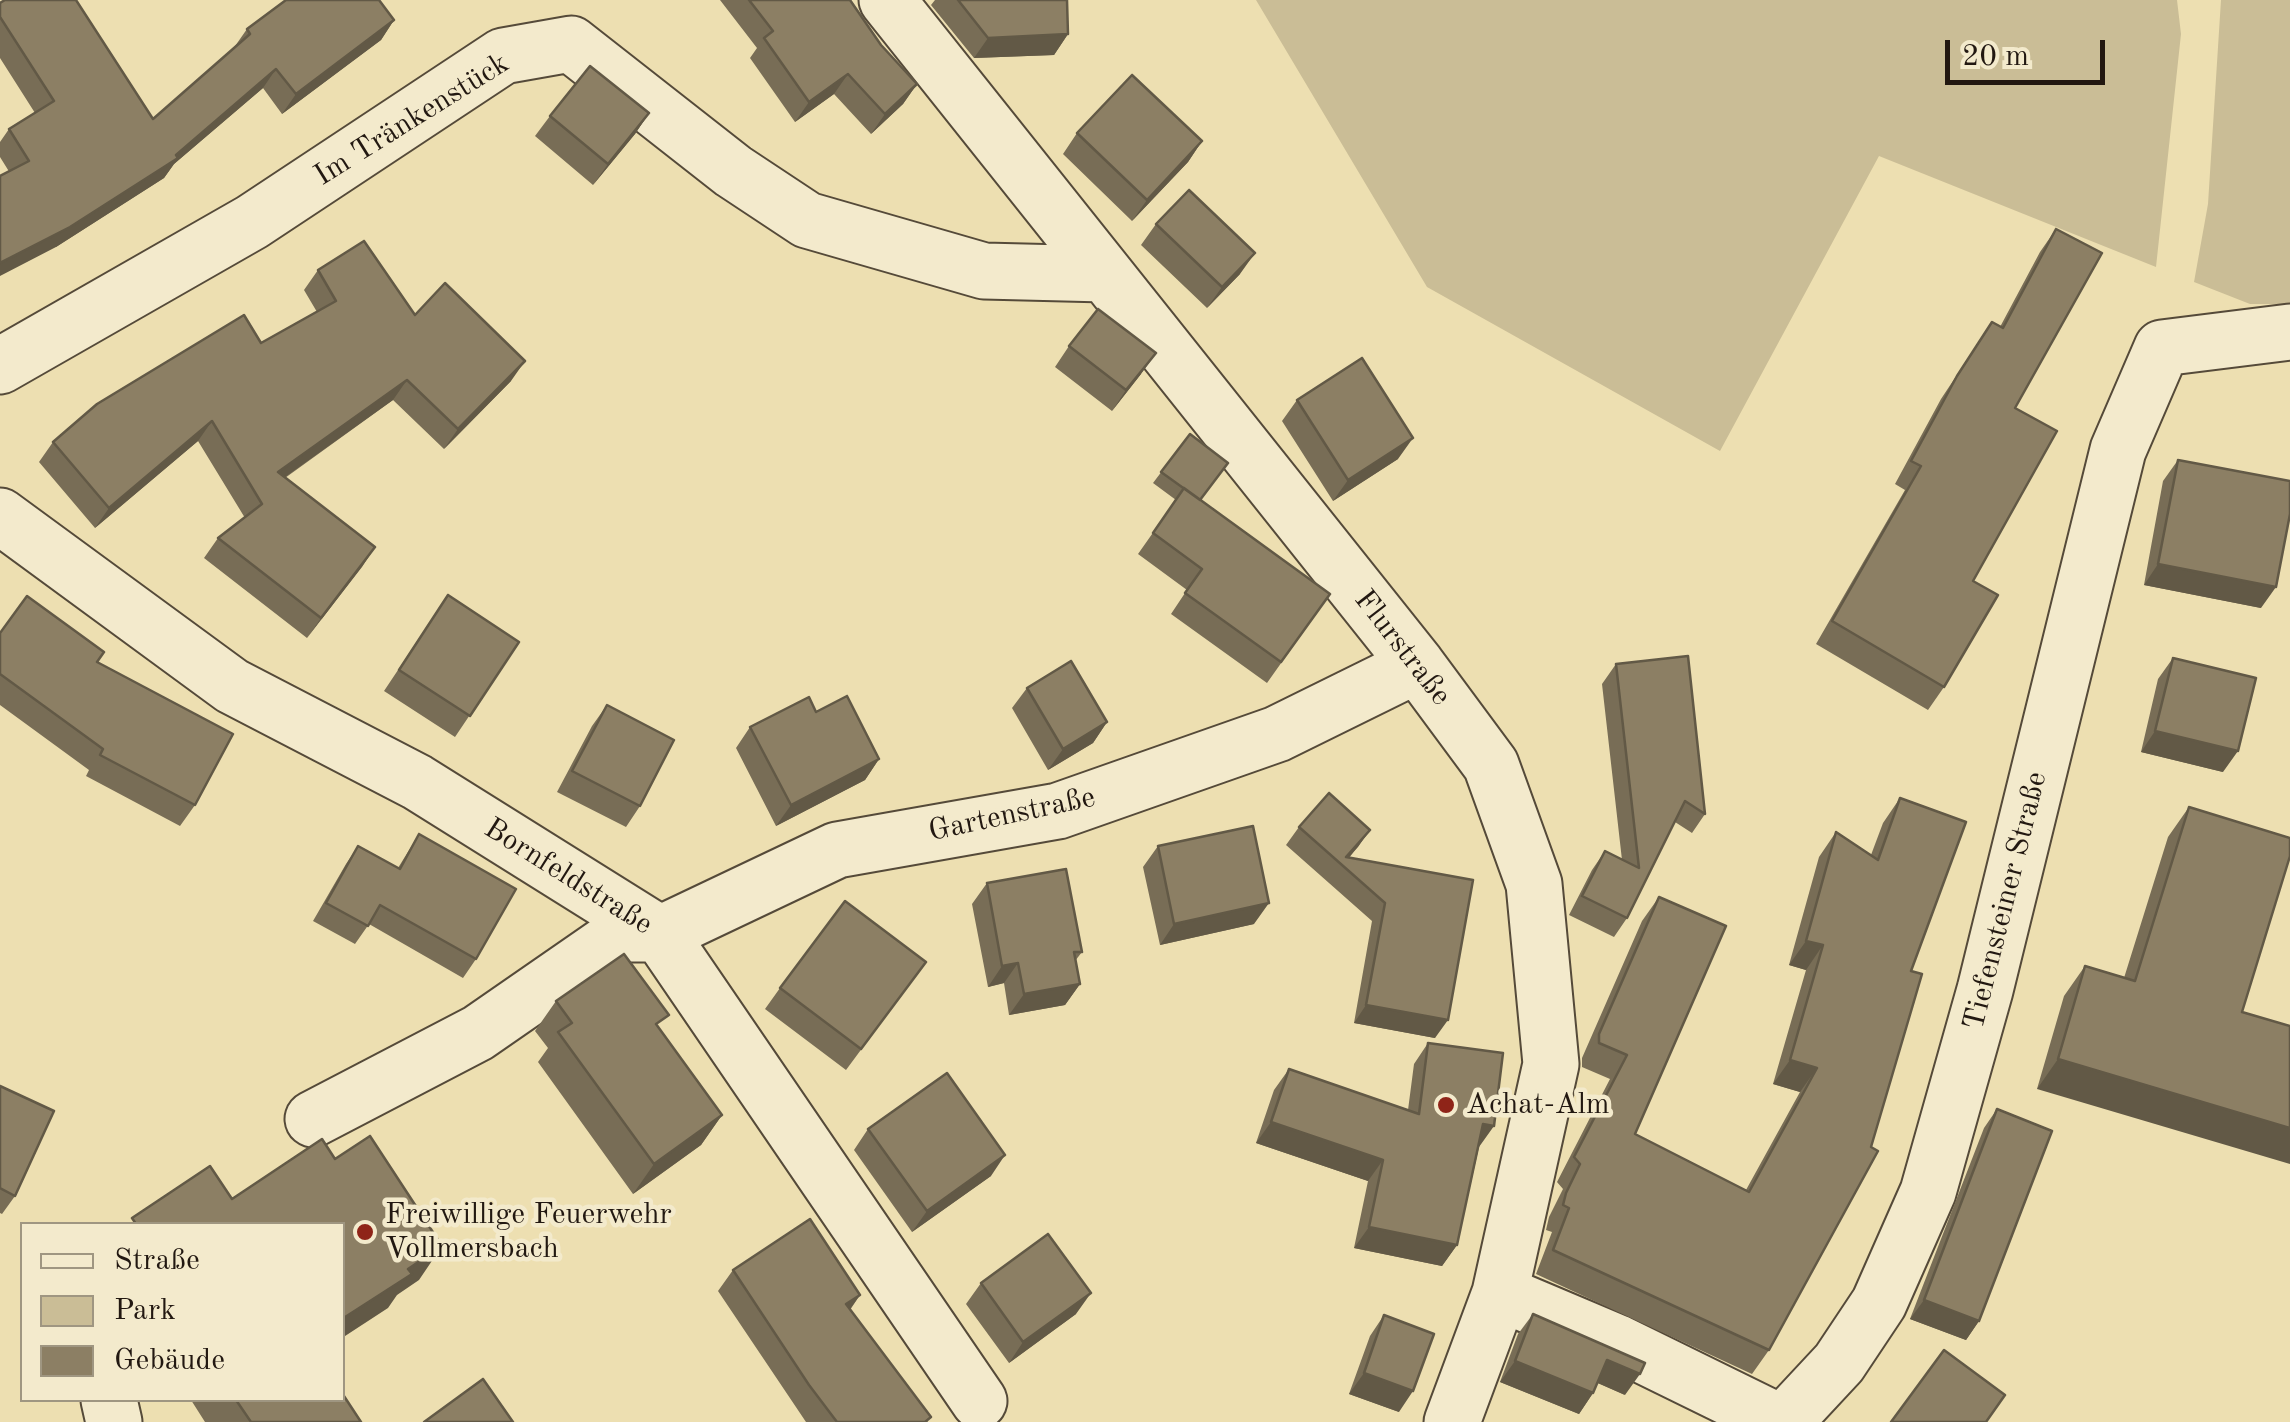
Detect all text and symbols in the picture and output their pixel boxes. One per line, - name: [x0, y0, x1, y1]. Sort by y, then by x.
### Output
- scale bar: [1950, 20, 2110, 82]
- text: 20 m: [1962, 42, 2029, 72]
- street label: Im Tränkenstück: [308, 46, 516, 194]
- street label: Flurstraße: [1346, 583, 1458, 713]
- street label: Tiefensteiner Straße: [1956, 768, 2056, 1034]
- street label: Gartenstraße: [925, 780, 1099, 850]
- street label: Bornfeldstraße: [477, 811, 659, 943]
- place label: Achat-Alm: [1466, 1087, 1610, 1123]
- marker: Achat-Alm: [1435, 1094, 1457, 1116]
- place label: Freiwillige Feuerwehr Vollmersbach: [385, 1197, 672, 1268]
- marker: Freiwillige Feuerwehr Vollmersbach: [354, 1221, 376, 1243]
- legend: [20, 1222, 345, 1402]
- text: Straße: [114, 1246, 200, 1276]
- text: Park: [114, 1296, 176, 1326]
- text: Gebäude: [114, 1346, 225, 1376]

